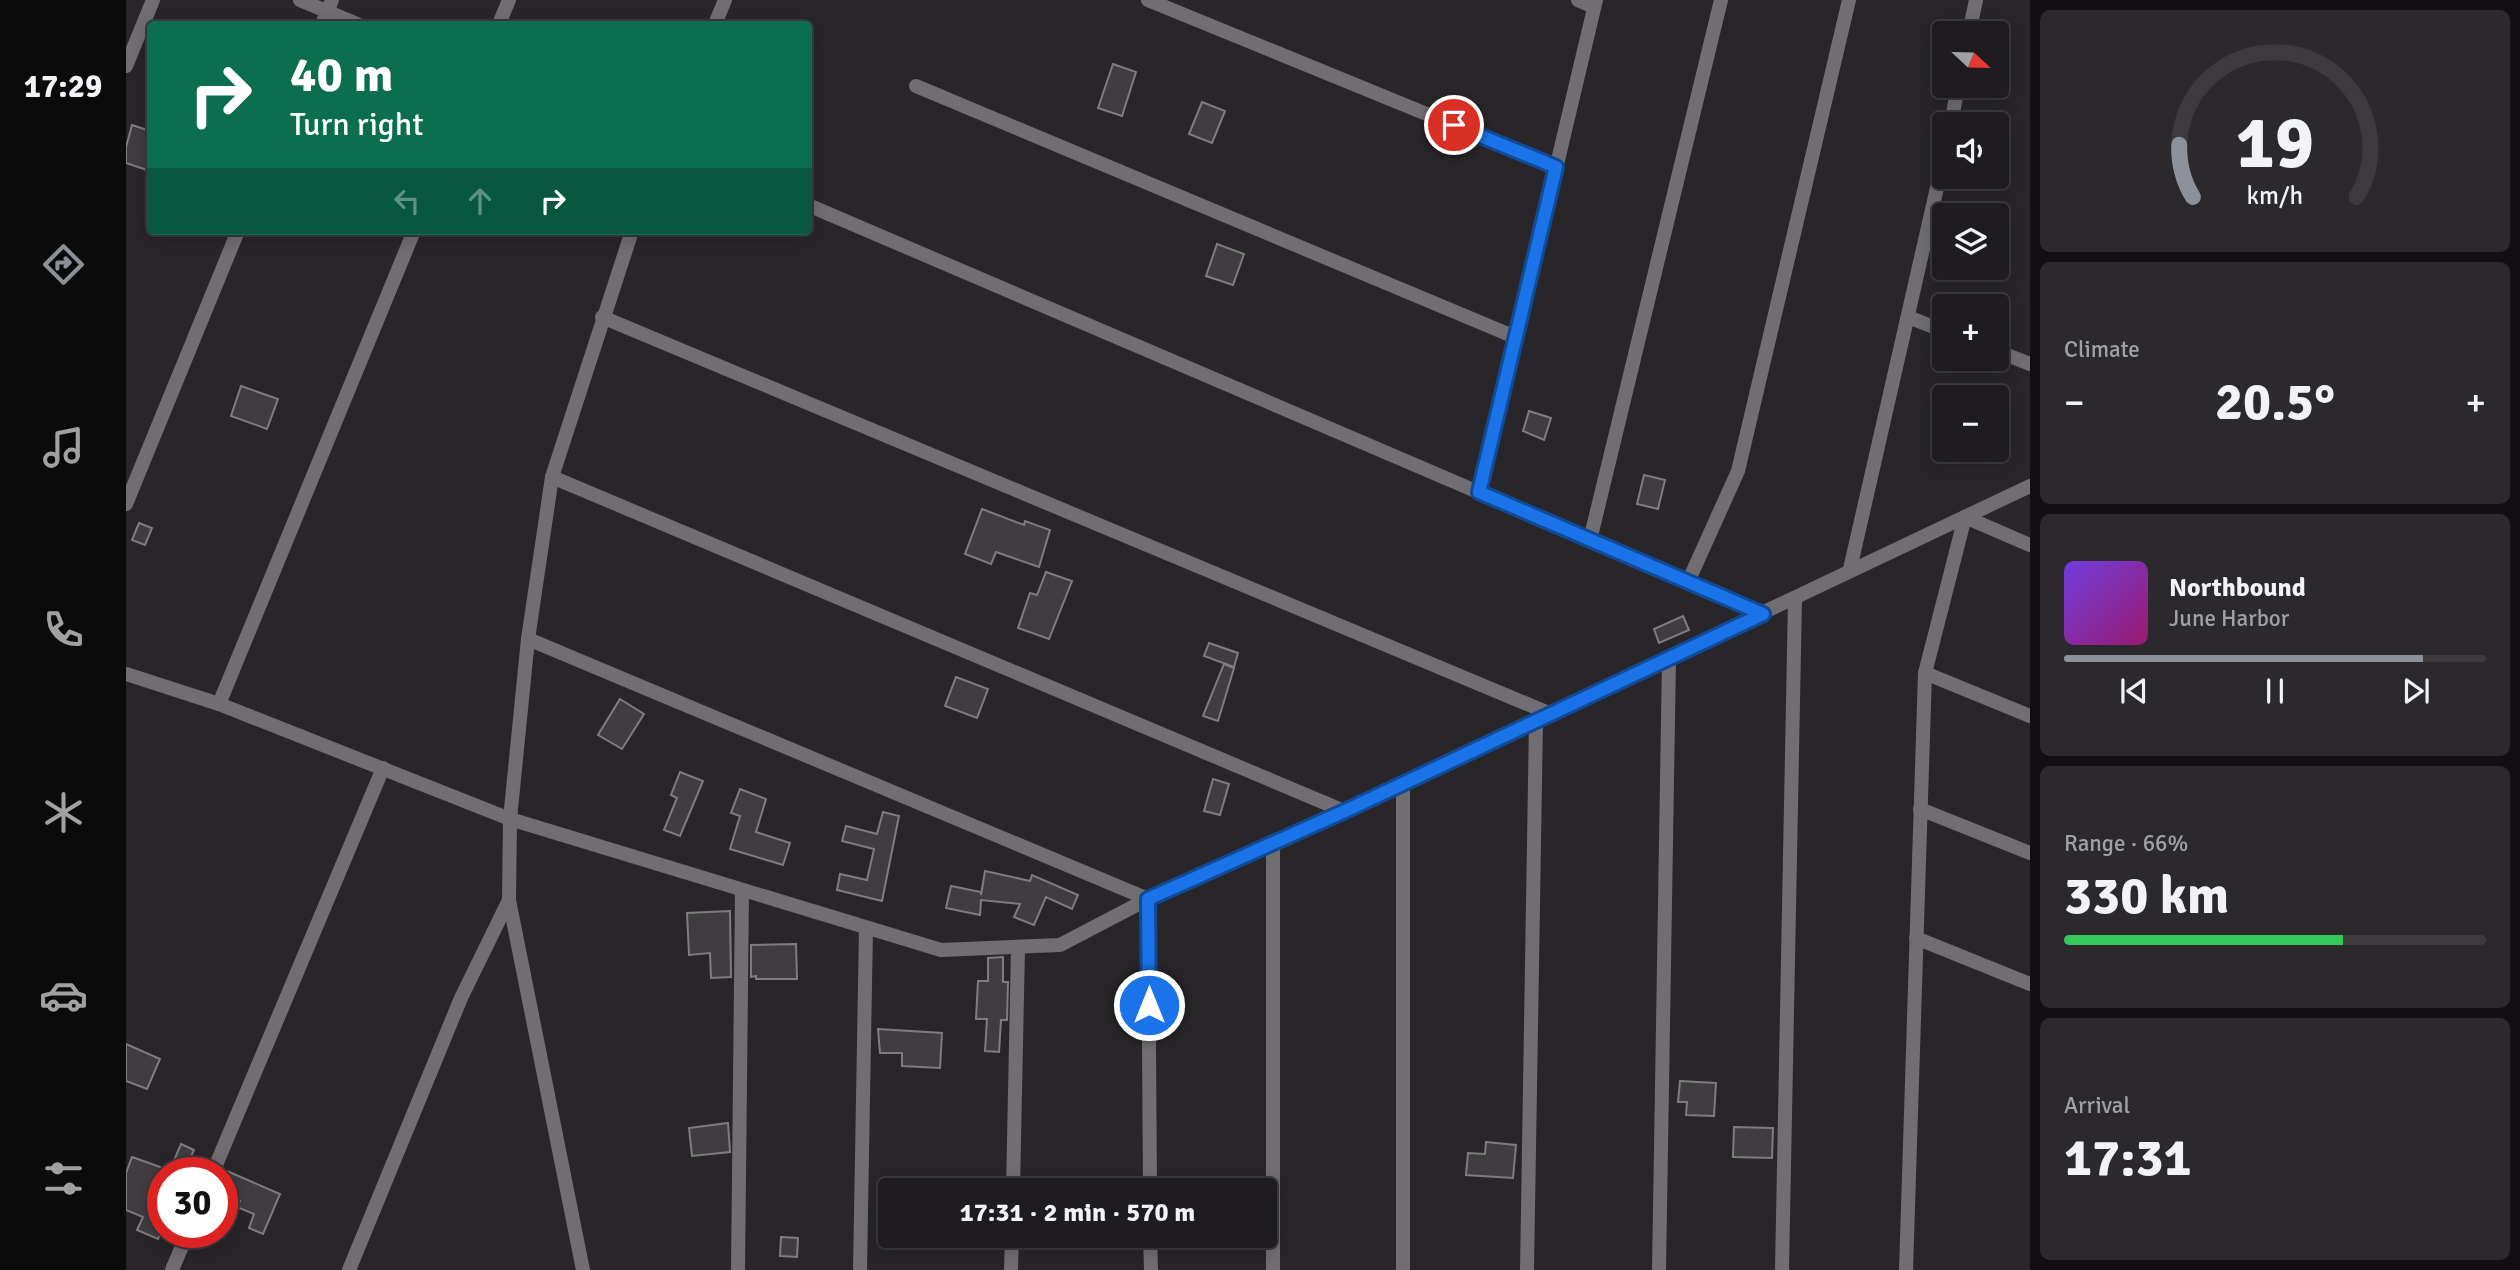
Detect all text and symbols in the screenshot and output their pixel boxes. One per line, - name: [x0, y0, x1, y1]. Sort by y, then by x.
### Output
- north arrow: [1932, 21, 2009, 98]
- map controls: [1932, 21, 2009, 462]
- text: 40 m: [290, 45, 393, 105]
- icon: right: [175, 49, 266, 140]
- text: 17:29: [24, 67, 102, 106]
- pin: [1424, 95, 1484, 155]
- text: 19: [2236, 99, 2314, 188]
- text: Turn right: [290, 105, 423, 144]
- icon: arrive: [1435, 106, 1473, 144]
- button: sound: [1932, 112, 2009, 189]
- text: km/h: [2247, 180, 2303, 211]
- icon: left: [388, 182, 426, 220]
- icon: ahead: [461, 182, 499, 220]
- icon: right: [534, 182, 572, 220]
- button: layers: [1932, 203, 2009, 280]
- icon: directions: [39, 240, 88, 289]
- button: +: [1932, 294, 2009, 371]
- text: Climate: [2064, 335, 2140, 364]
- text: 20.5°: [2215, 370, 2335, 434]
- text: −: [2064, 379, 2085, 426]
- text: +: [2465, 379, 2486, 426]
- button: −: [1932, 385, 2009, 462]
- icon: music: [39, 423, 88, 472]
- text: Northbound: [2169, 572, 2306, 604]
- text: June Harbor: [2169, 604, 2289, 633]
- icon: phone: [39, 605, 88, 654]
- icon: previous: [2115, 672, 2153, 710]
- icon: pause: [2256, 672, 2294, 710]
- icon: next: [2397, 672, 2435, 710]
- icon: climate: [39, 788, 88, 837]
- text: Range · 66%: [2064, 829, 2188, 858]
- text: 330 km: [2064, 864, 2229, 928]
- position arrow: [1112, 968, 1186, 1042]
- icon: car: [39, 971, 88, 1020]
- text: Arrival: [2064, 1091, 2130, 1120]
- text: 17:31: [2064, 1126, 2192, 1190]
- icon: filters: [39, 1154, 88, 1203]
- speed limit sign: 30: [147, 1157, 238, 1248]
- text: 17:31 · 2 min · 570 m: [960, 1197, 1195, 1229]

